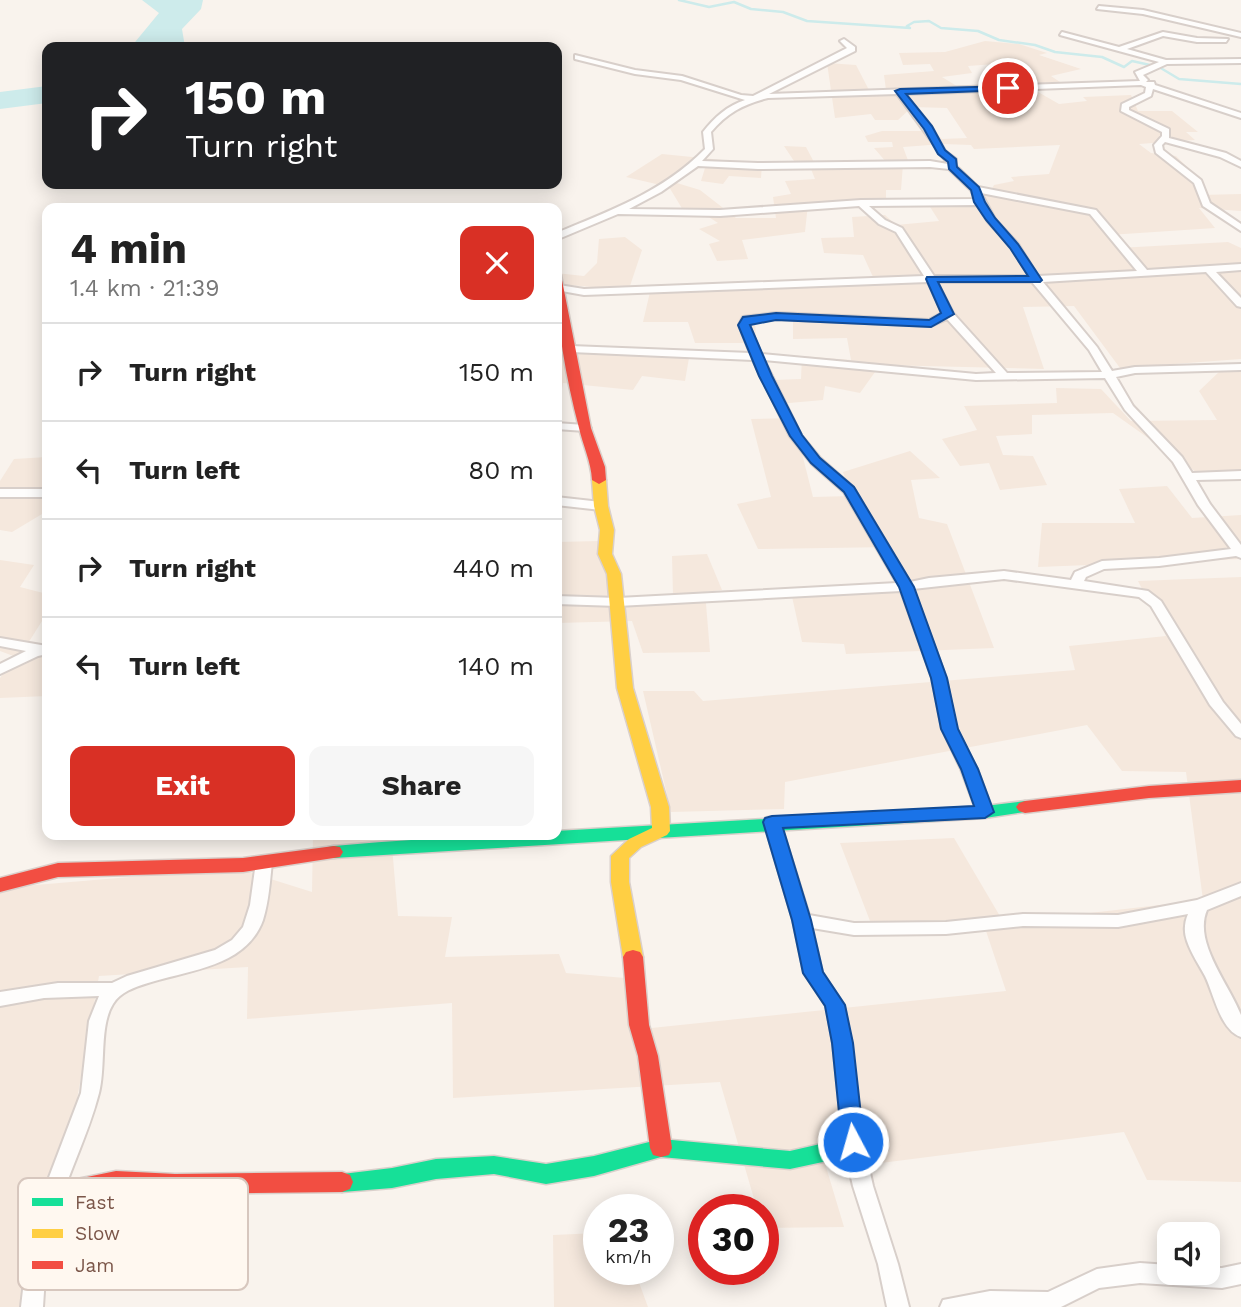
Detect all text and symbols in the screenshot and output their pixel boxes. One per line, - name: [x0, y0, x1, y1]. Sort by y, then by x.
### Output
- pin: [978, 58, 1038, 118]
- text: 150 m: [185, 68, 326, 126]
- icon: arrive: [989, 69, 1027, 107]
- icon: right: [70, 70, 161, 161]
- text: Turn right: [185, 127, 337, 165]
- text: 4 min: [70, 224, 187, 273]
- button: close: [460, 226, 534, 300]
- text: 1.4 km · 21:39: [70, 275, 219, 302]
- icon: right: [70, 353, 108, 391]
- text: Turn right: [129, 357, 256, 387]
- text: 150 m: [459, 357, 534, 387]
- icon: left: [70, 451, 108, 489]
- text: Turn left: [129, 455, 240, 485]
- text: 80 m: [468, 455, 534, 485]
- icon: right: [70, 549, 108, 587]
- text: Turn right: [129, 553, 256, 583]
- text: 440 m: [452, 553, 534, 583]
- icon: left: [70, 647, 108, 685]
- text: Turn left: [129, 651, 240, 681]
- text: 140 m: [458, 651, 534, 681]
- button: Exit: [70, 746, 295, 826]
- button: Share: [309, 746, 534, 826]
- position arrow: [816, 1105, 890, 1179]
- legend: [18, 1178, 248, 1290]
- text: Fast: [75, 1191, 114, 1214]
- speed limit sign: 30: [688, 1194, 779, 1285]
- text: 23: [608, 1209, 649, 1251]
- text: Slow: [75, 1222, 120, 1245]
- map controls: [1157, 1222, 1220, 1285]
- button: sound: [1157, 1222, 1220, 1285]
- text: km/h: [605, 1246, 652, 1267]
- text: Jam: [75, 1254, 114, 1277]

